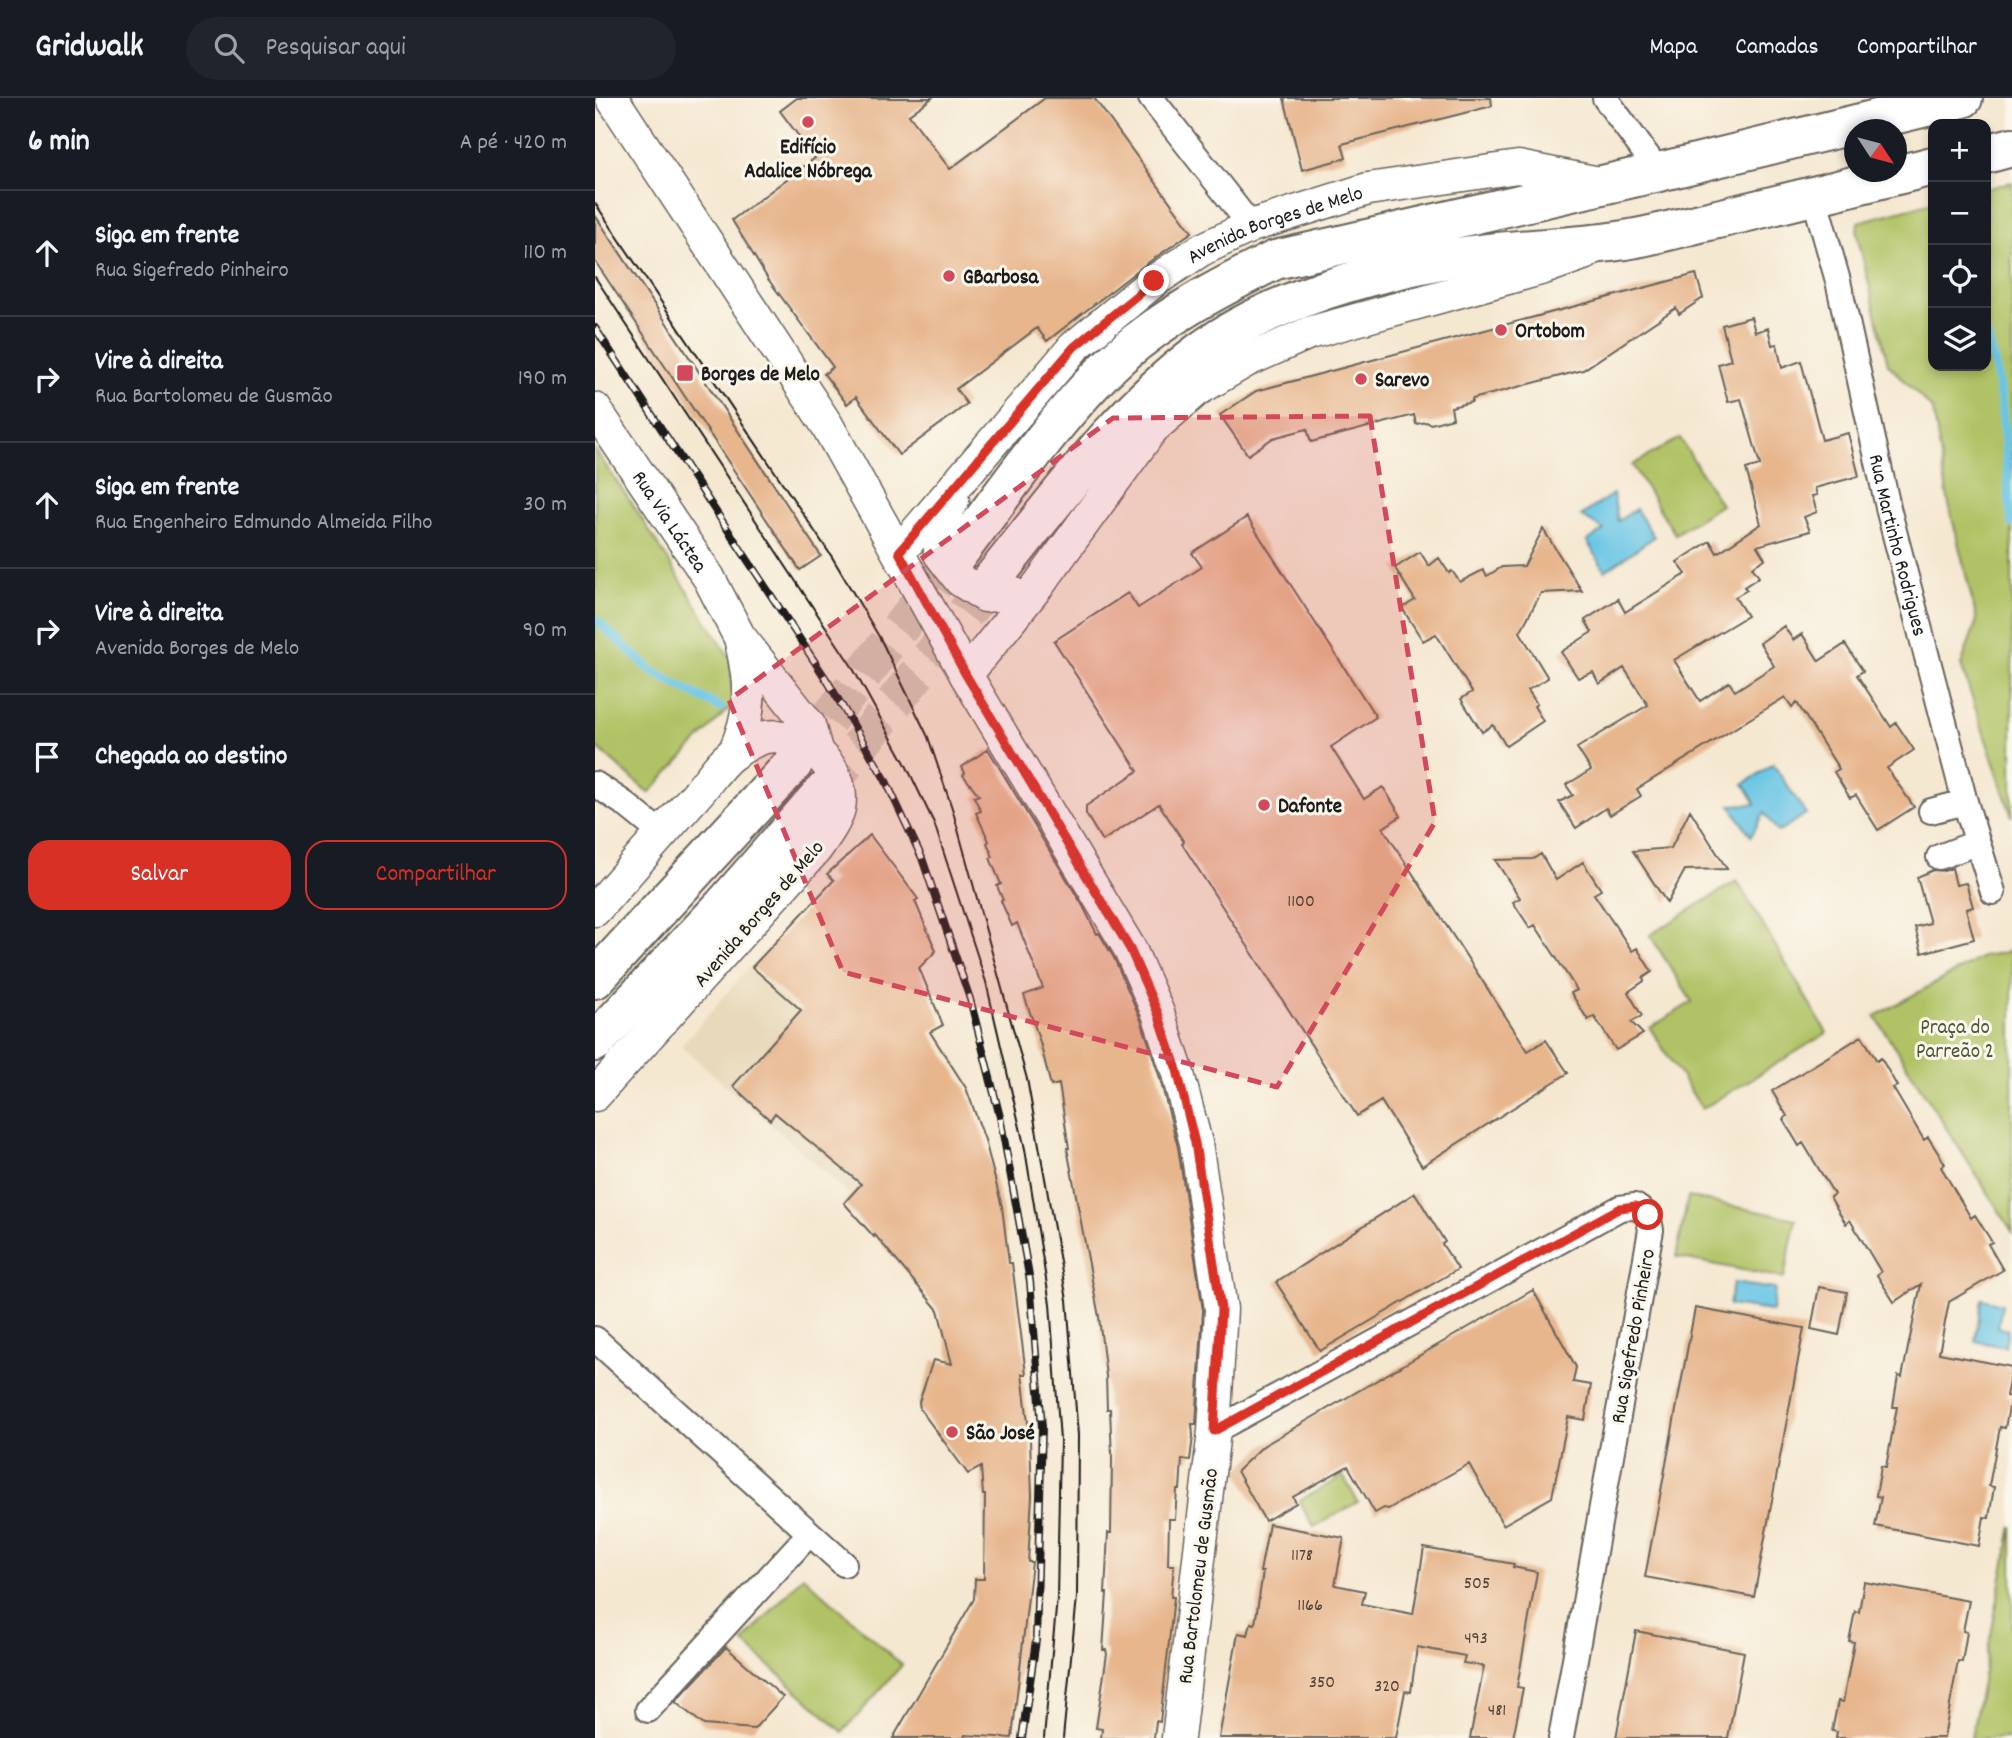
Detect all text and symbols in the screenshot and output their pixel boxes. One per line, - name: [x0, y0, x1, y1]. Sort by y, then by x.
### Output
- search box: [186, 17, 676, 80]
- text: Gridwalk: [35, 25, 144, 72]
- icon: search: [210, 29, 248, 67]
- text: Pesquisar aqui: [266, 30, 406, 67]
- text: Mapa: [1650, 31, 1697, 65]
- text: Camadas: [1735, 31, 1819, 65]
- text: Compartilhar: [1857, 31, 1977, 65]
- marker: Edifício Adalice Nóbrega: [800, 114, 816, 130]
- north arrow: [1844, 119, 1907, 182]
- map controls: [1928, 119, 1991, 371]
- button: +: [1928, 119, 1991, 182]
- text: 6 min: [28, 122, 90, 165]
- text: A pé · 420 m: [460, 127, 567, 160]
- place label: Edifício Adalice Nóbrega: [744, 134, 873, 188]
- street label: Avenida Borges de Melo: [1182, 179, 1367, 273]
- button: −: [1928, 182, 1991, 245]
- text: Siga em frente: [95, 218, 239, 255]
- icon: ahead: [28, 234, 66, 272]
- text: 110 m: [523, 237, 567, 270]
- button: locate: [1928, 245, 1991, 308]
- text: Rua Sigefredo Pinheiro: [95, 255, 289, 288]
- place label: GBarbosa: [963, 264, 1039, 294]
- route end: [1138, 265, 1169, 296]
- marker: GBarbosa: [941, 268, 957, 284]
- button: layers: [1928, 308, 1991, 371]
- place label: Ortobom: [1515, 318, 1585, 348]
- marker: Ortobom: [1493, 322, 1509, 338]
- text: Vire à direita: [95, 344, 223, 381]
- icon: right: [28, 360, 66, 398]
- place label: Borges de Melo: [701, 361, 820, 391]
- text: 190 m: [518, 363, 567, 396]
- marker: Borges de Melo: [675, 363, 695, 383]
- place label: Sarevo: [1375, 367, 1429, 397]
- marker: Sarevo: [1353, 371, 1369, 387]
- text: Rua Bartolomeu de Gusmão: [95, 381, 333, 414]
- street label: Rua Martinho Rodrigues: [1859, 452, 1933, 640]
- street label: Rua Via Láctea: [623, 466, 714, 580]
- text: Siga em frente: [95, 470, 239, 507]
- icon: ahead: [28, 486, 66, 524]
- text: 30 m: [523, 489, 567, 522]
- text: Rua Engenheiro Edmundo Almeida Filho: [95, 507, 433, 540]
- text: Vire à direita: [95, 596, 223, 633]
- icon: right: [28, 612, 66, 650]
- text: 90 m: [523, 615, 567, 648]
- text: Avenida Borges de Melo: [95, 633, 299, 666]
- icon: arrive: [28, 738, 66, 776]
- text: Chegada ao destino: [95, 739, 287, 776]
- place label: Dafonte: [1278, 793, 1342, 823]
- marker: Dafonte: [1256, 797, 1272, 813]
- street label: Avenida Borges de Melo: [688, 835, 833, 995]
- button: Salvar: [28, 840, 291, 910]
- button: Compartilhar: [305, 840, 567, 910]
- house number: 1100: [1287, 890, 1315, 915]
- park label: Praça do Parreão 2: [1916, 1014, 1994, 1068]
- route start: [1632, 1199, 1663, 1230]
- street label: Rua Sigefredo Pinheiro: [1605, 1247, 1665, 1426]
- place label: São José: [966, 1420, 1035, 1450]
- marker: São José: [944, 1424, 960, 1440]
- street label: Rua Bartolomeu de Gusmão: [1172, 1467, 1228, 1686]
- house number: 1178: [1291, 1544, 1313, 1569]
- house number: 505: [1464, 1572, 1490, 1597]
- house number: 1166: [1297, 1594, 1323, 1619]
- house number: 493: [1464, 1627, 1488, 1652]
- house number: 350: [1309, 1671, 1335, 1696]
- house number: 320: [1374, 1675, 1400, 1700]
- house number: 481: [1488, 1699, 1506, 1724]

